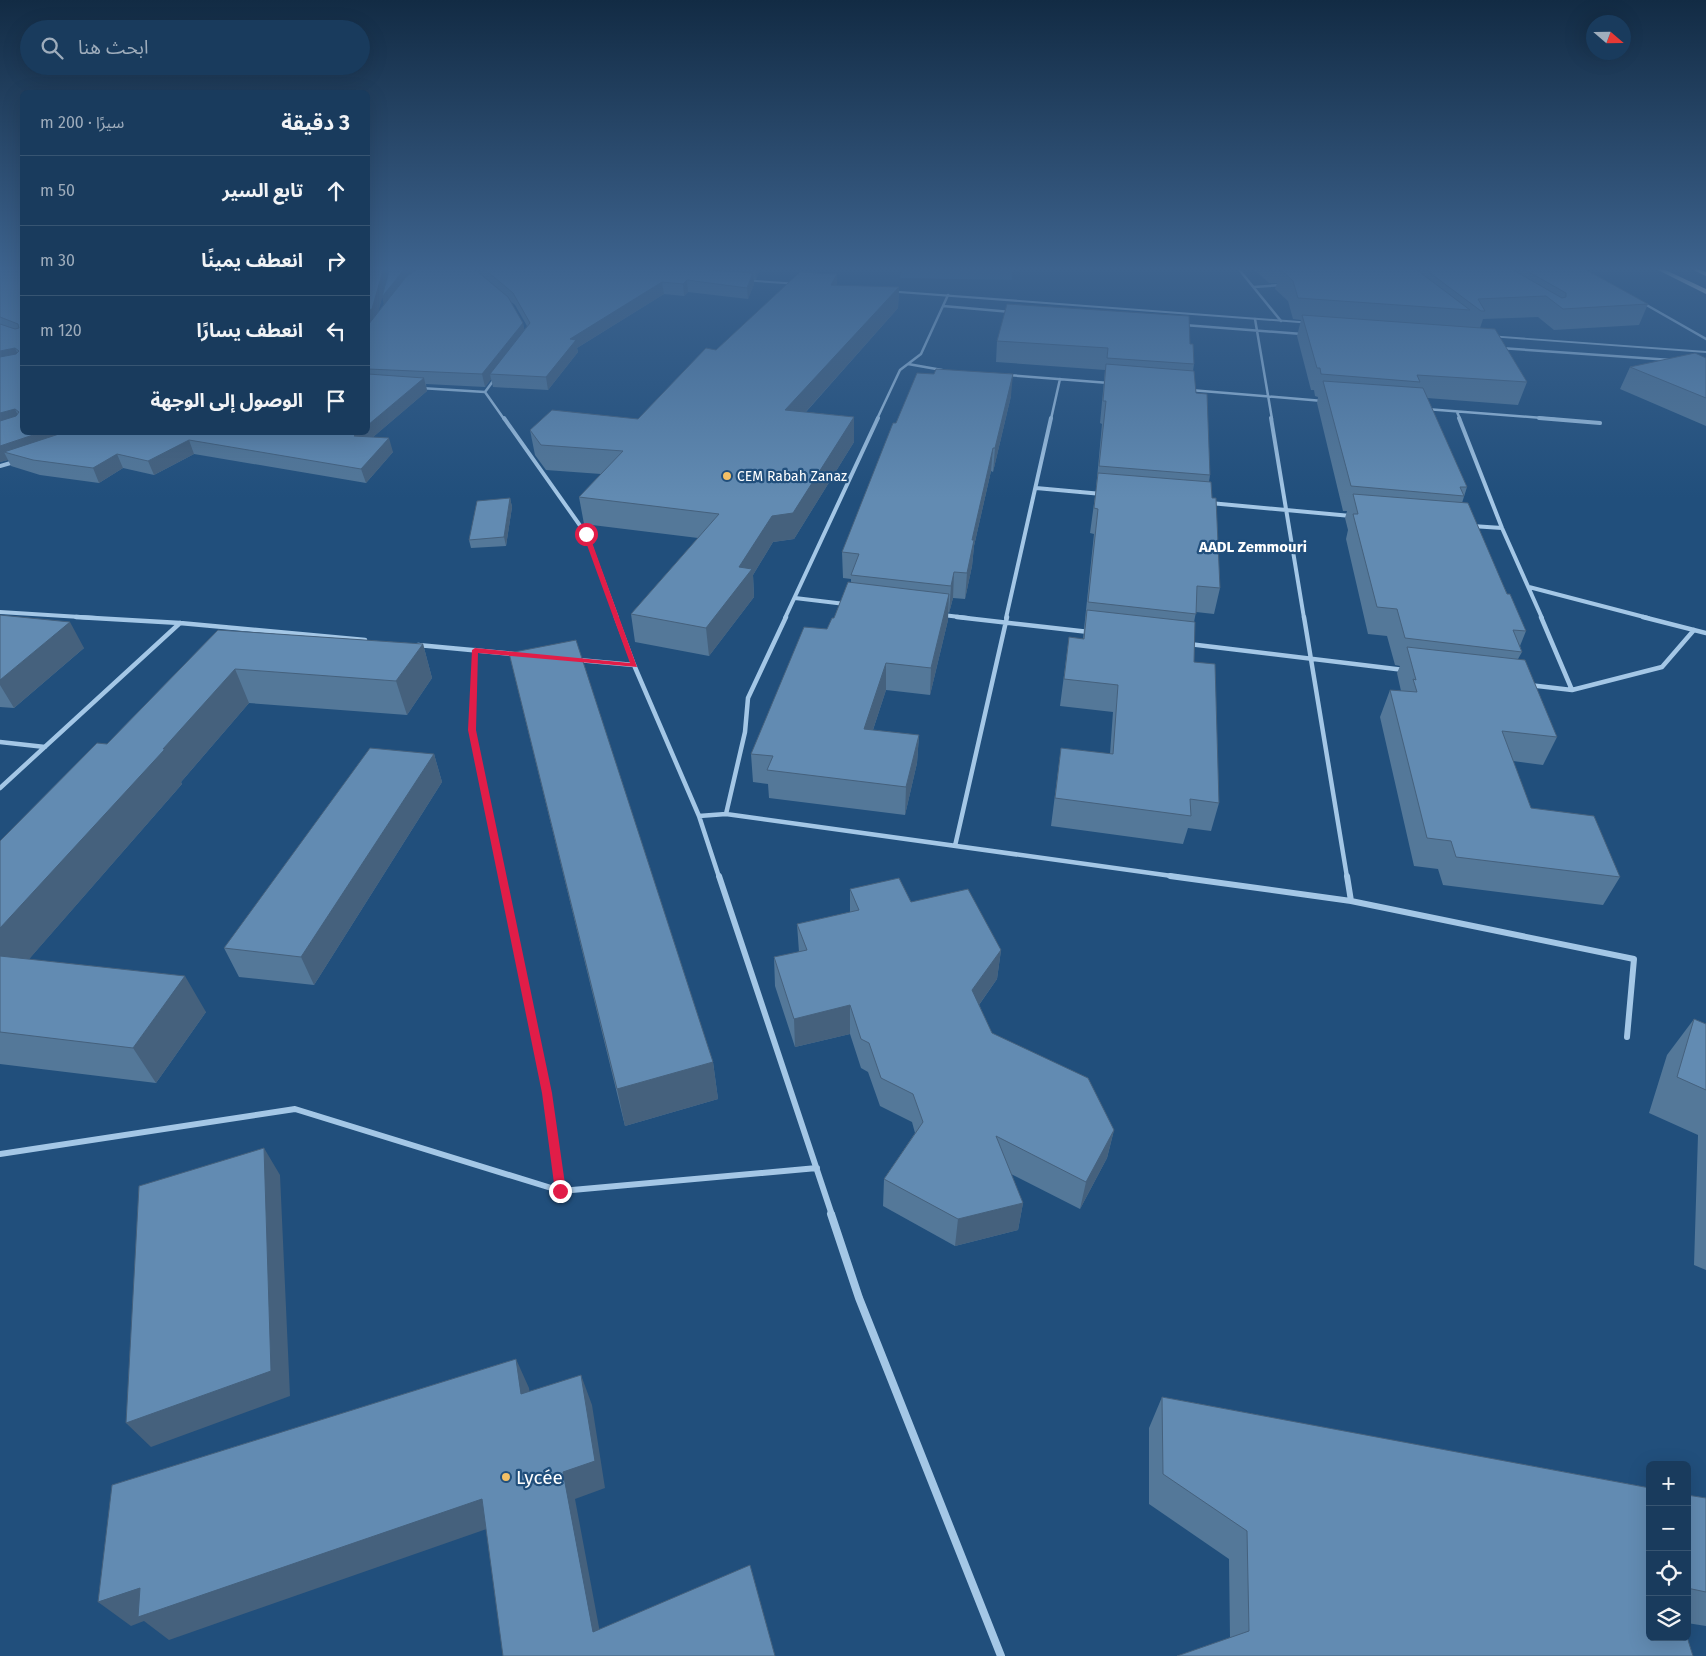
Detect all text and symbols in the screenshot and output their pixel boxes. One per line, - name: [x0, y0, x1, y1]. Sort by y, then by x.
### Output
- north arrow: [1586, 15, 1631, 60]
- search box: [20, 20, 370, 75]
- icon: search: [38, 34, 66, 62]
- text: ابحث هنا: [78, 36, 149, 59]
- text: 3 دقيقة: [281, 110, 350, 136]
- text: سيرًا · 200 m: [40, 113, 124, 132]
- icon: ahead: [322, 177, 350, 205]
- text: تابع السير: [222, 179, 303, 202]
- text: 50 m: [40, 181, 75, 200]
- icon: right: [322, 247, 350, 275]
- text: انعطف يمينًا: [201, 249, 303, 272]
- text: 30 m: [40, 251, 75, 270]
- icon: left: [322, 317, 350, 345]
- text: انعطف يسارًا: [196, 319, 303, 342]
- text: 120 m: [40, 321, 82, 340]
- icon: arrive: [322, 387, 350, 415]
- text: الوصول إلى الوجهة: [151, 389, 303, 412]
- place label: CEM Rabah Zanaz: [737, 468, 847, 485]
- marker: CEM Rabah Zanaz: [721, 470, 733, 482]
- route start: [575, 523, 598, 546]
- district label: AADL Zemmouri: [1198, 538, 1307, 556]
- route end: [549, 1180, 572, 1203]
- map controls: [1646, 1461, 1691, 1641]
- button: +: [1646, 1461, 1691, 1506]
- place label: Lycée: [516, 1466, 563, 1489]
- marker: Lycée: [500, 1471, 512, 1483]
- button: −: [1646, 1506, 1691, 1551]
- button: locate: [1646, 1551, 1691, 1596]
- button: layers: [1646, 1596, 1691, 1641]

